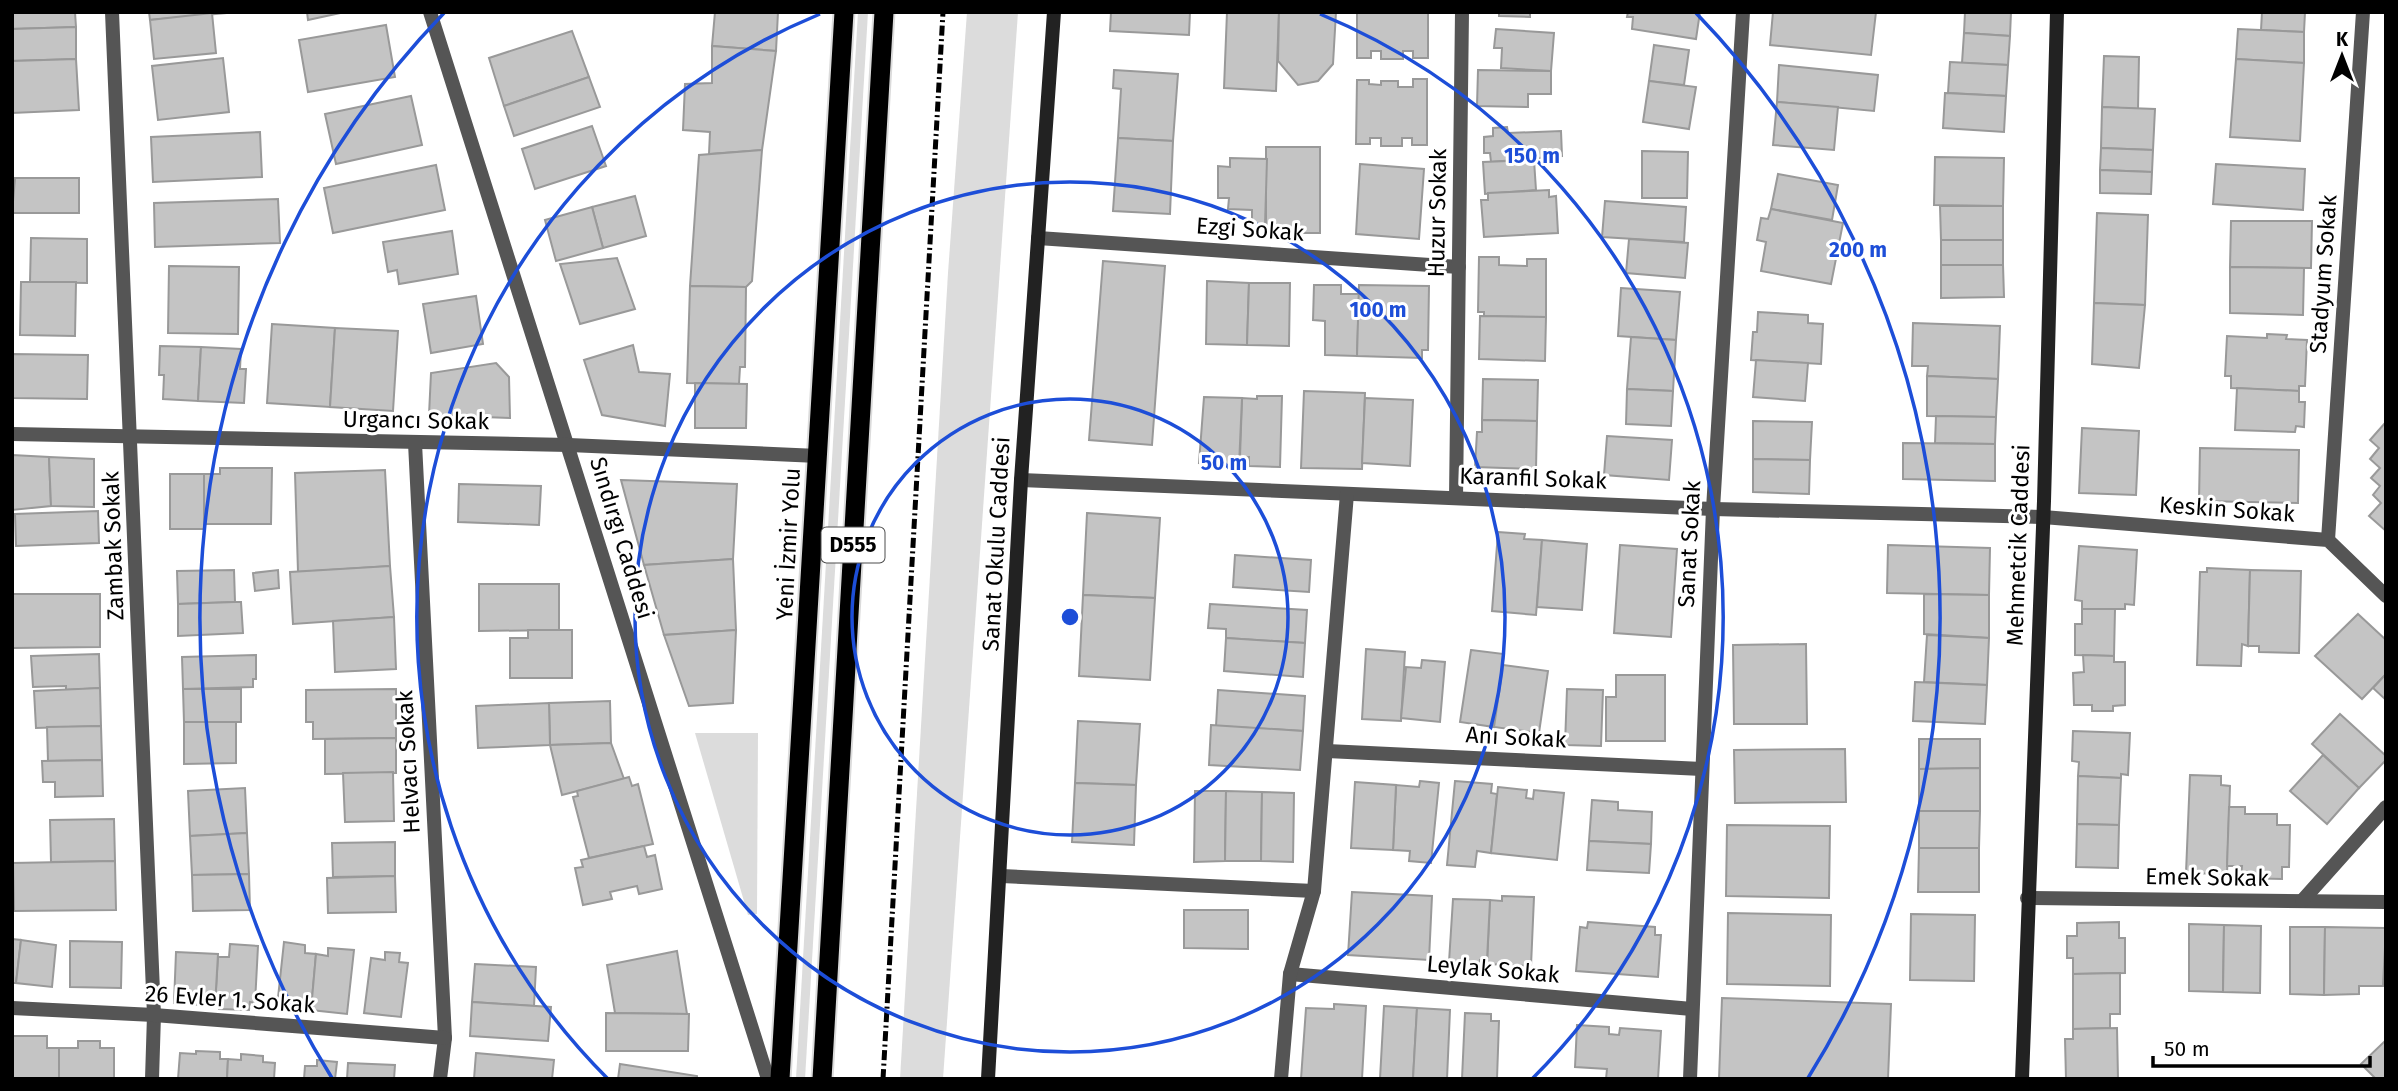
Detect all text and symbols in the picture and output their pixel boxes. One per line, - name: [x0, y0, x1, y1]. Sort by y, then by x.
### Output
- north arrow: [2307, 21, 2377, 91]
- text: K: [2336, 28, 2349, 51]
- text: 150 m: [1504, 143, 1560, 169]
- street label: Huzur Sokak: [1422, 148, 1452, 278]
- street label: Stadyum Sokak: [2303, 193, 2343, 354]
- street label: Ezgi Sokak: [1195, 211, 1305, 247]
- text: 200 m: [1829, 237, 1887, 263]
- text: 100 m: [1349, 297, 1407, 323]
- street label: Urgancı Sokak: [342, 405, 490, 435]
- street label: Sanat Okulu Caddesi: [976, 436, 1016, 652]
- street label: Mehmetcik Caddesi: [2000, 444, 2036, 646]
- text: 50 m: [1201, 450, 1247, 476]
- street label: Sındırgı Caddesi: [584, 453, 660, 623]
- street label: Karanfil Sokak: [1459, 461, 1608, 495]
- street label: Yeni İzmir Yolu: [770, 467, 806, 621]
- street label: Zambak Sokak: [96, 471, 130, 621]
- street label: Sanat Sokak: [1672, 480, 1706, 608]
- street label: Keskin Sokak: [2158, 490, 2296, 528]
- road number: D555: [822, 528, 884, 562]
- centre of rings: [1058, 605, 1082, 629]
- street label: Helvacı Sokak: [390, 689, 426, 834]
- street label: Anı Sokak: [1465, 720, 1567, 754]
- street label: Emek Sokak: [2145, 862, 2269, 892]
- street label: Leylak Sokak: [1425, 949, 1561, 989]
- street label: 26 Evler 1. Sokak: [144, 979, 316, 1019]
- scale bar: [2153, 1024, 2370, 1068]
- text: 50 m: [2164, 1036, 2210, 1062]

